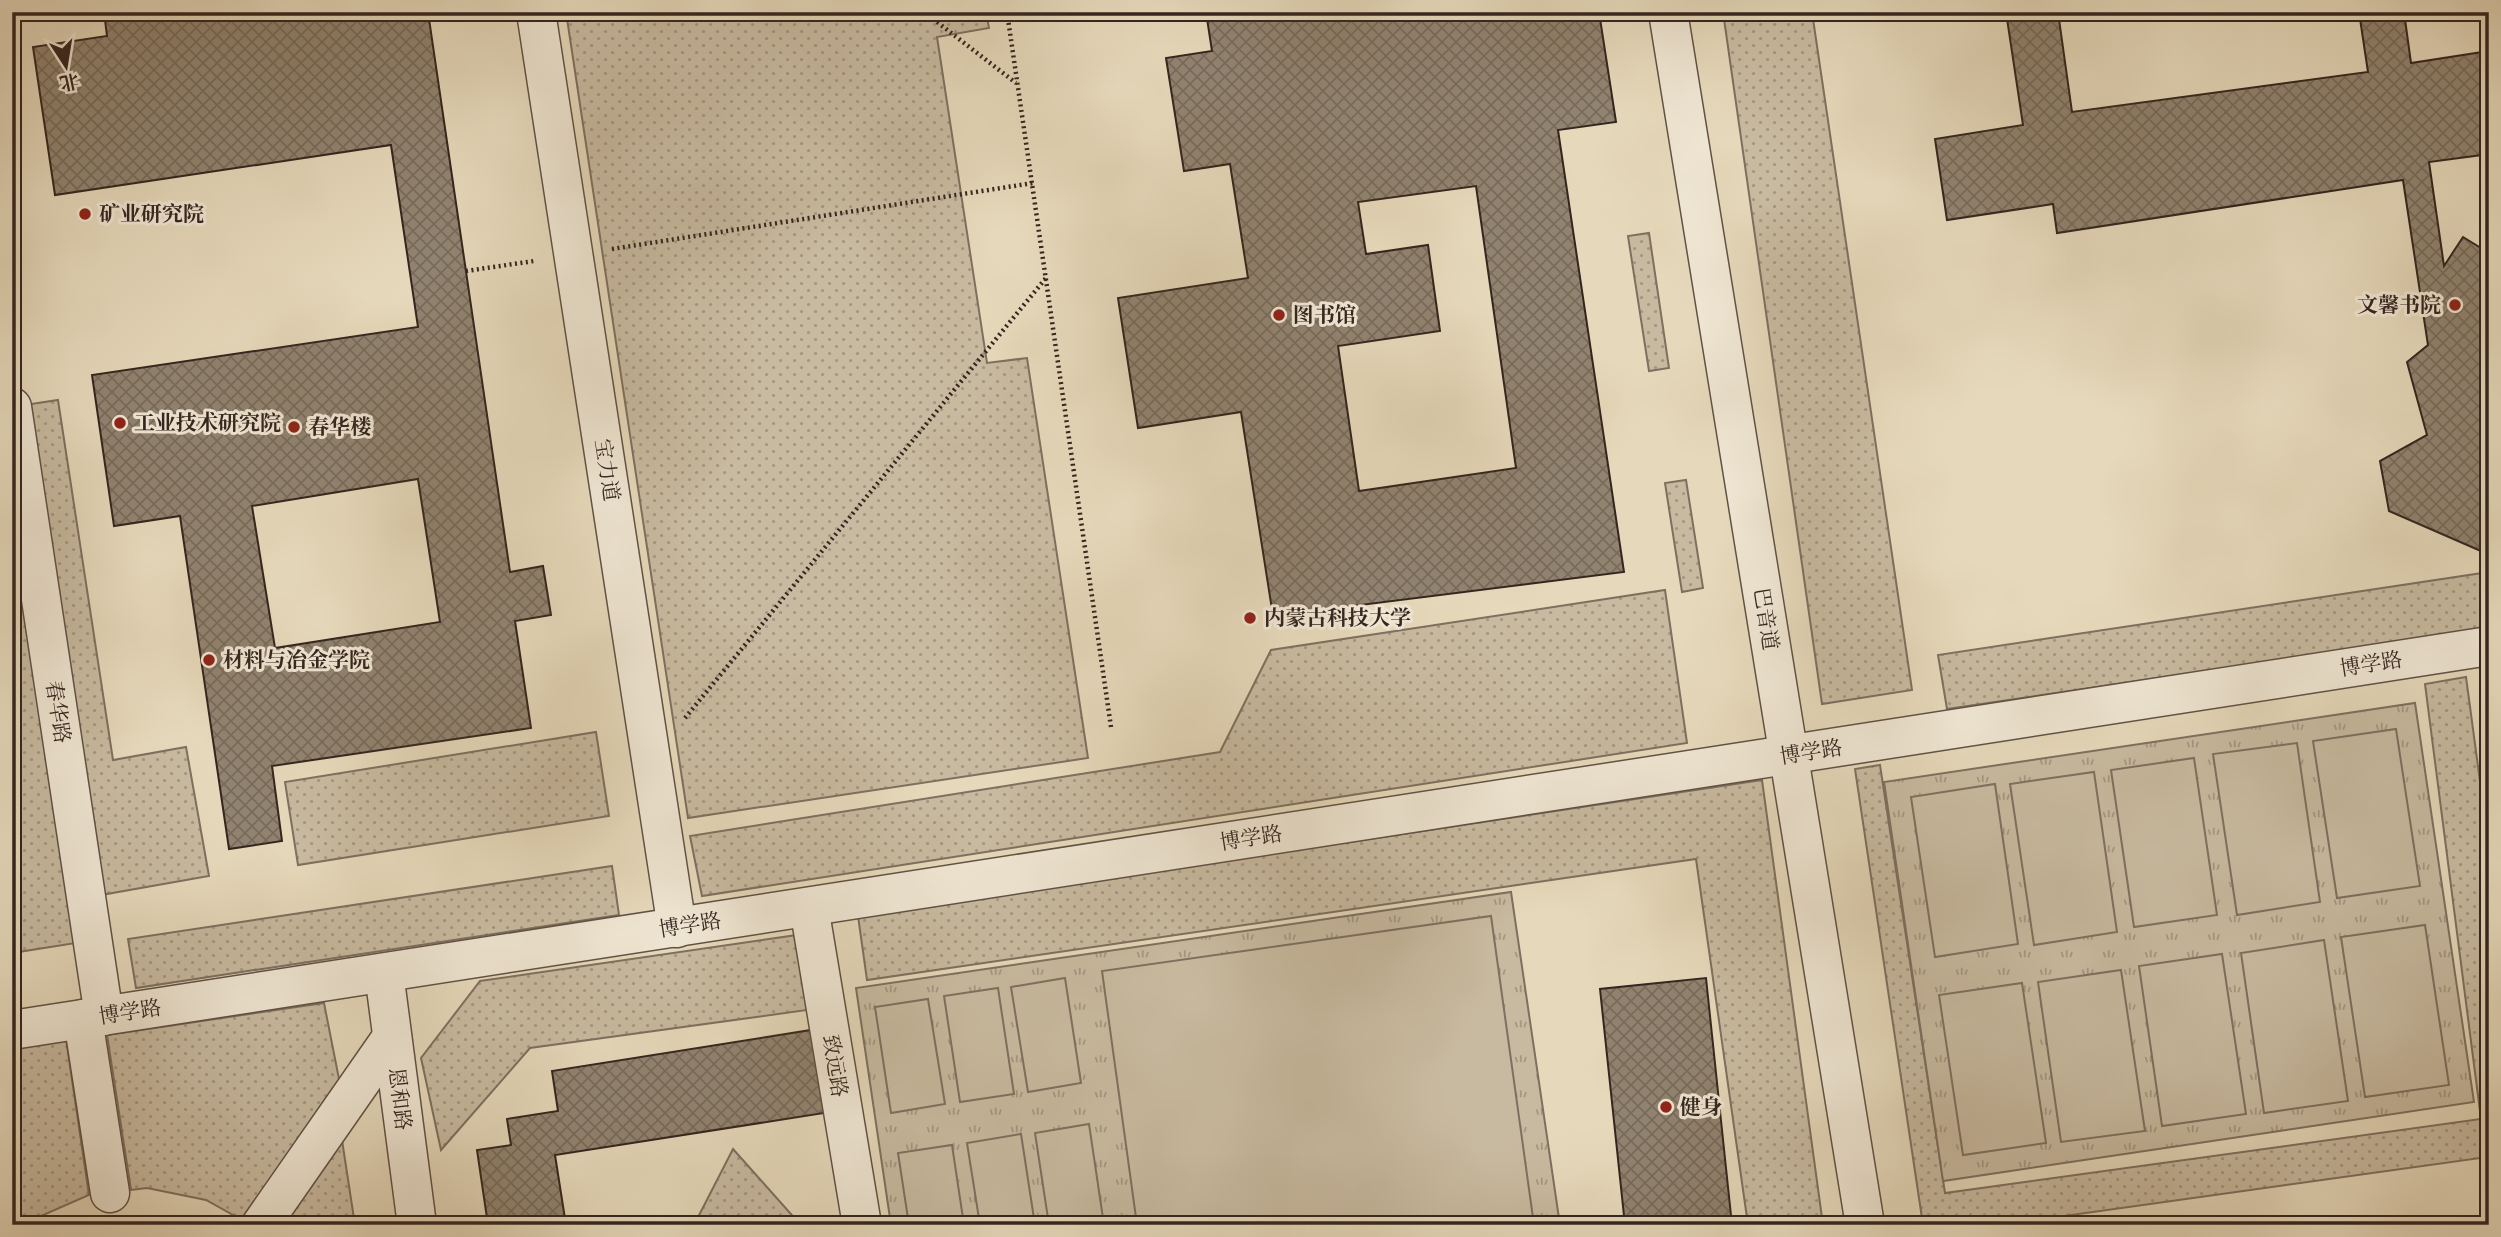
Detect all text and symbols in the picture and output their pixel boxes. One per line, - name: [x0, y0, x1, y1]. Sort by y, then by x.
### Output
- north arrow: [32, 32, 102, 102]
- text: 北: [57, 67, 81, 96]
- place label: 矿业研究院: [99, 200, 204, 228]
- marker: 矿业研究院: [77, 206, 93, 222]
- place label: 文馨书院: [2357, 291, 2441, 319]
- marker: 文馨书院: [2447, 297, 2463, 313]
- place label: 图书馆: [1293, 301, 1356, 329]
- marker: 图书馆: [1271, 307, 1287, 323]
- place label: 工业技术研究院: [134, 409, 281, 437]
- place label: 春华楼: [308, 413, 371, 441]
- marker: 工业技术研究院: [112, 415, 128, 431]
- marker: 春华楼: [286, 419, 302, 435]
- street label: 宝力道: [588, 437, 626, 503]
- street label: 巴音道: [1747, 586, 1785, 652]
- place label: 内蒙古科技大学: [1264, 604, 1411, 632]
- marker: 内蒙古科技大学: [1242, 610, 1258, 626]
- street label: 博学路: [2338, 645, 2404, 683]
- place label: 材料与冶金学院: [223, 646, 370, 674]
- marker: 材料与冶金学院: [201, 652, 217, 668]
- street label: 春华路: [39, 679, 77, 745]
- street label: 博学路: [1778, 733, 1844, 771]
- street label: 博学路: [1218, 819, 1284, 857]
- street label: 博学路: [657, 906, 723, 944]
- street label: 博学路: [97, 993, 163, 1031]
- street label: 致远路: [816, 1033, 854, 1099]
- street label: 恩和路: [382, 1066, 418, 1132]
- place label: 健身: [1680, 1093, 1722, 1121]
- marker: 健身: [1658, 1099, 1674, 1115]

